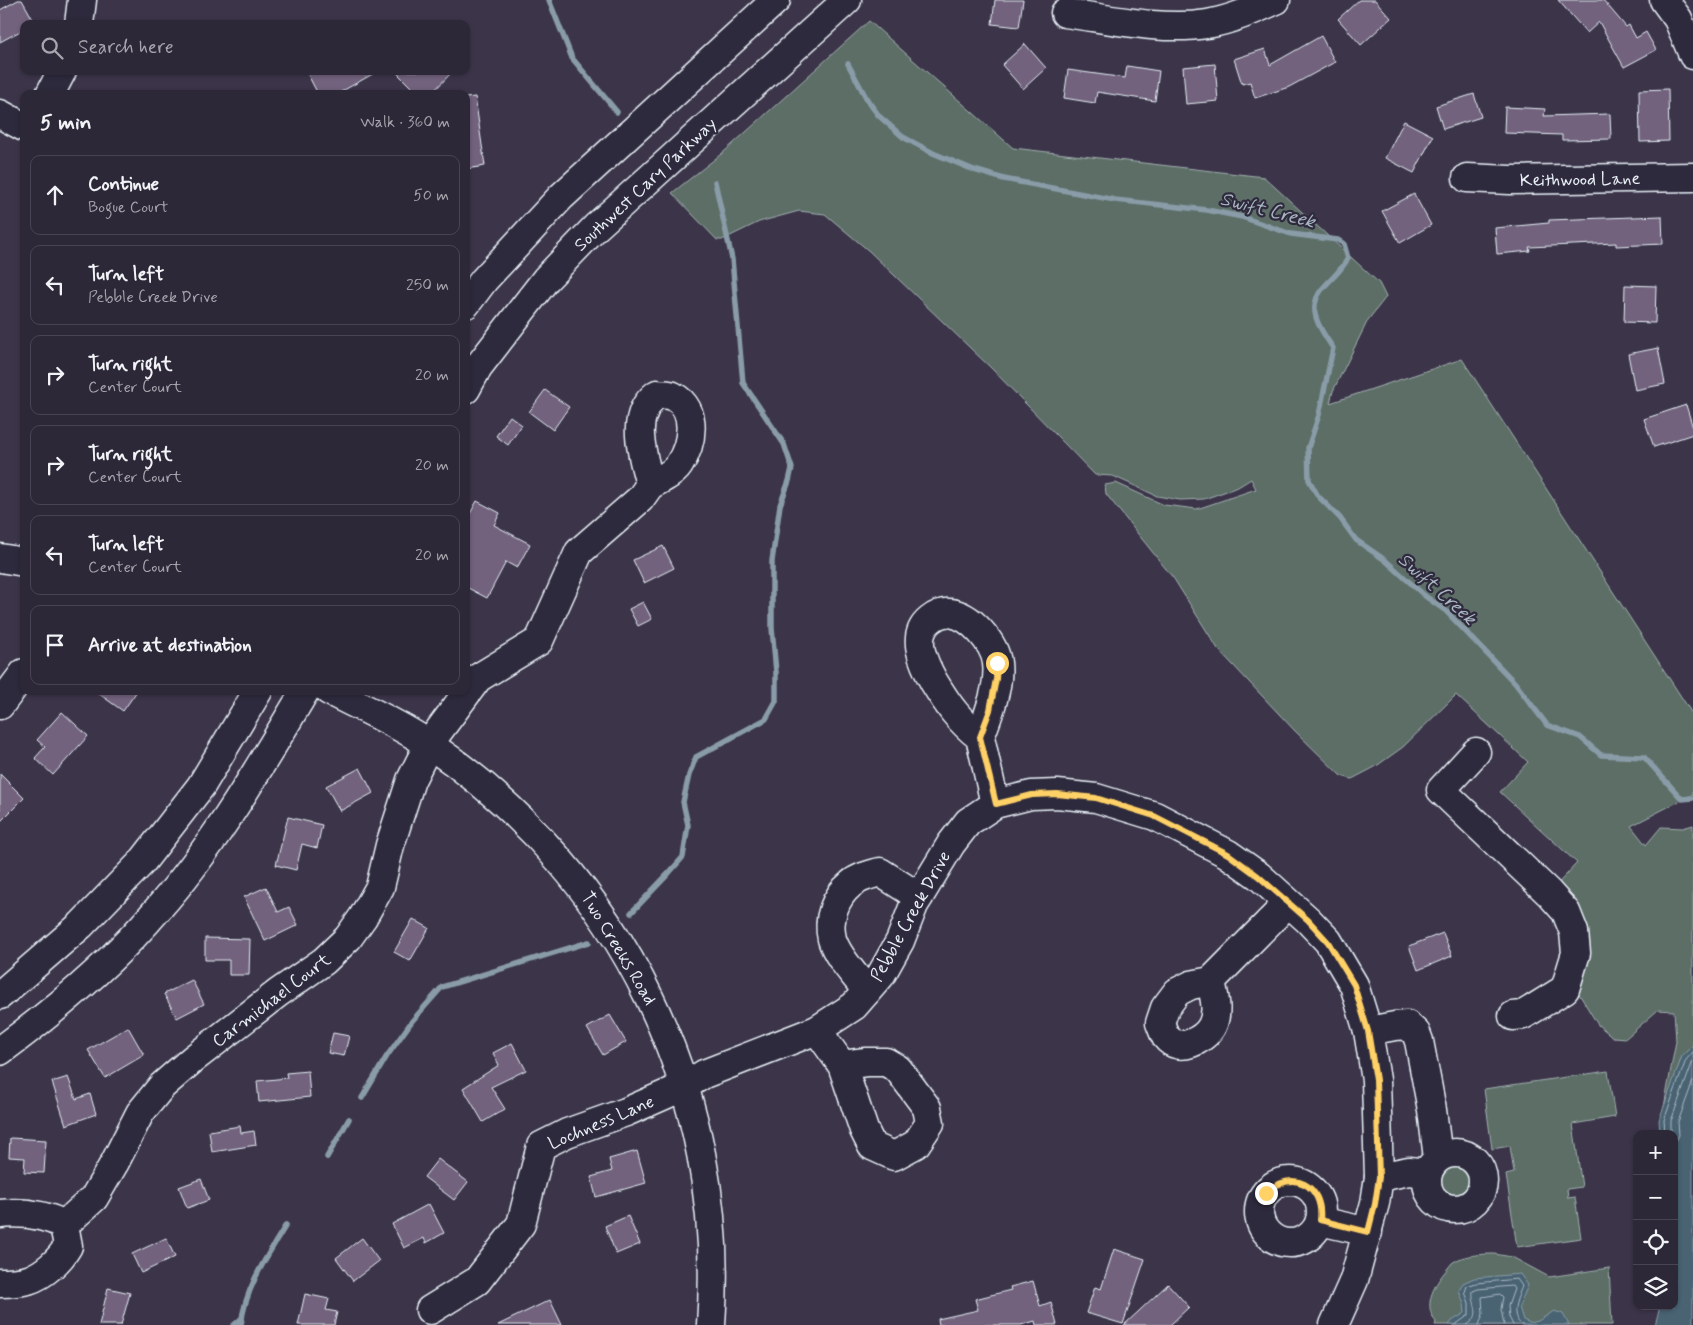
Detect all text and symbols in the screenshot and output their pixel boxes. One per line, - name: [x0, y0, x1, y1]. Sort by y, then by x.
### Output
- search box: [20, 20, 470, 75]
- icon: search: [38, 34, 66, 62]
- text: Search here: [78, 35, 174, 60]
- text: 5 min: [40, 109, 92, 137]
- text: Walk · 360 m: [360, 112, 450, 133]
- street label: Southwest Cary Parkway: [569, 112, 722, 257]
- street label: Keithwood Lane: [1520, 167, 1641, 193]
- text: Continue: [88, 172, 159, 197]
- icon: ahead: [41, 181, 69, 209]
- text: 50 m: [413, 185, 449, 206]
- water label: Swift Creek: [1217, 187, 1319, 235]
- text: Bogue Court: [88, 197, 168, 218]
- text: Turn left: [88, 262, 164, 287]
- icon: left: [41, 271, 69, 299]
- text: 250 m: [406, 275, 449, 296]
- text: Pebble Creek Drive: [88, 287, 218, 308]
- text: Turn right: [88, 352, 172, 377]
- icon: right: [41, 361, 69, 389]
- text: 20 m: [415, 365, 449, 386]
- text: Center Court: [88, 377, 182, 398]
- text: Turn right: [88, 442, 172, 467]
- icon: right: [41, 451, 69, 479]
- text: 20 m: [415, 455, 449, 476]
- text: Center Court: [88, 467, 182, 488]
- text: Turn left: [88, 532, 164, 557]
- icon: left: [41, 541, 69, 569]
- text: 20 m: [415, 545, 449, 566]
- water label: Swift Creek: [1393, 547, 1482, 632]
- text: Center Court: [88, 557, 182, 578]
- icon: arrive: [41, 631, 69, 659]
- text: Arrive at destination: [88, 633, 252, 658]
- route start: [986, 652, 1009, 675]
- street label: Pebble Creek Drive: [865, 847, 957, 986]
- street label: Two Creeks Road: [575, 887, 662, 1010]
- street label: Carmichael Court: [207, 948, 336, 1053]
- street label: Lochness Lane: [545, 1090, 658, 1156]
- map controls: [1633, 1130, 1678, 1310]
- button: +: [1633, 1130, 1678, 1175]
- button: −: [1633, 1175, 1678, 1220]
- route end: [1255, 1182, 1278, 1205]
- button: locate: [1633, 1220, 1678, 1265]
- button: layers: [1633, 1265, 1678, 1310]

